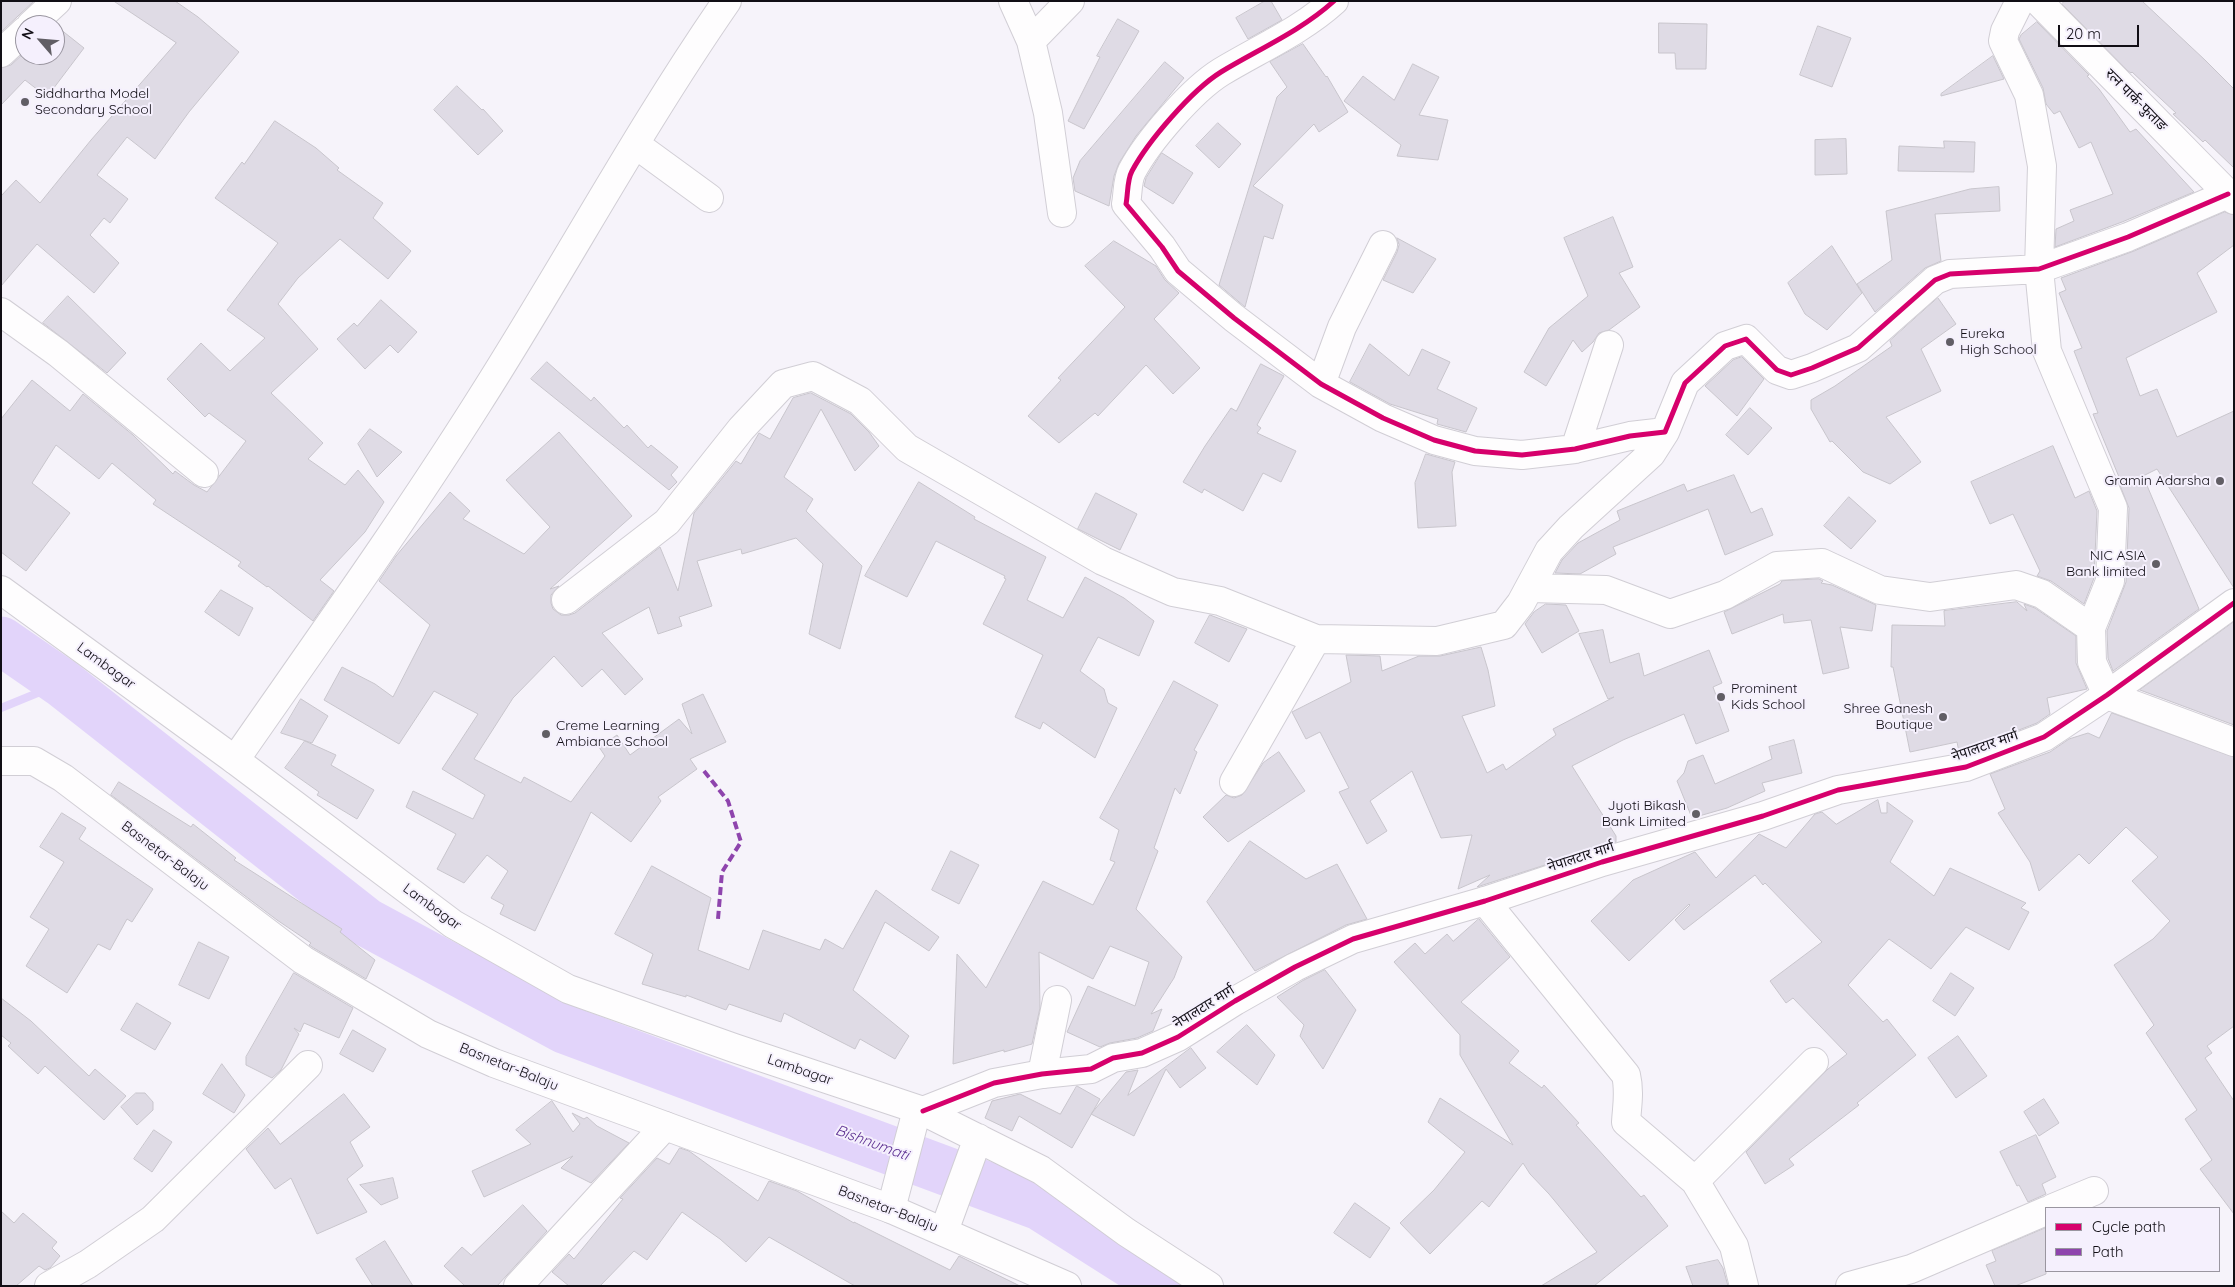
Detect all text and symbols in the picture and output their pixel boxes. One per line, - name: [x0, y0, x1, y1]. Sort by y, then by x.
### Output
- north arrow: [15, 15, 65, 65]
- scale bar: [2060, 15, 2141, 47]
- text: 20 m: [2066, 24, 2101, 43]
- text: N: [17, 25, 38, 42]
- street label: रत्न पार्क-फुताङ: [2102, 66, 2170, 134]
- place label: Siddhartha Model Secondary School: [35, 86, 152, 118]
- marker: Siddhartha Model Secondary School: [19, 96, 31, 108]
- place label: Eureka High School: [1960, 326, 2037, 358]
- marker: Eureka High School: [1944, 336, 1956, 348]
- place label: Gramin Adarsha: [2104, 473, 2210, 489]
- marker: Gramin Adarsha: [2214, 475, 2226, 487]
- place label: NIC ASIA Bank limited: [2066, 548, 2146, 580]
- marker: NIC ASIA Bank limited: [2150, 558, 2162, 570]
- street label: Lambagar: [73, 639, 139, 693]
- place label: Prominent Kids School: [1731, 681, 1806, 714]
- marker: Prominent Kids School: [1715, 691, 1727, 703]
- place label: Shree Ganesh Boutique: [1844, 701, 1933, 734]
- marker: Shree Ganesh Boutique: [1937, 711, 1949, 723]
- place label: Creme Learning Ambiance School: [556, 718, 668, 750]
- street label: नेपालटार मार्ग: [1950, 727, 2020, 765]
- marker: Creme Learning Ambiance School: [540, 728, 552, 740]
- place label: Jyoti Bikash Bank Limited: [1602, 798, 1686, 830]
- marker: Jyoti Bikash Bank Limited: [1690, 808, 1702, 820]
- street label: Basnetar-Balaju: [118, 818, 212, 894]
- street label: नेपालटार मार्ग: [1546, 838, 1616, 876]
- street label: Lambagar: [399, 880, 465, 934]
- street label: नेपालटार मार्ग: [1170, 982, 1238, 1032]
- street label: Basnetar-Balaju: [457, 1039, 561, 1095]
- street label: Lambagar: [765, 1051, 835, 1089]
- water label: Bishnumati: [833, 1121, 911, 1165]
- street label: Basnetar-Balaju: [836, 1182, 940, 1236]
- legend: [2045, 1207, 2220, 1272]
- text: Cycle path: [2092, 1217, 2166, 1236]
- text: Path: [2092, 1242, 2124, 1261]

